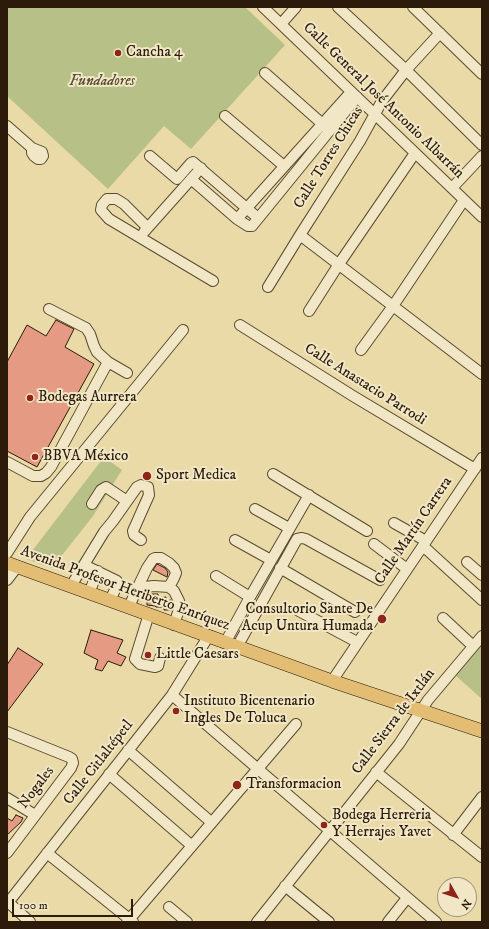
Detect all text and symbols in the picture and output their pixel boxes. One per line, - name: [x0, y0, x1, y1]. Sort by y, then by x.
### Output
- street label: Calle General José Antonio Albarrán: [299, 19, 467, 183]
- place label: Cancha 4: [126, 44, 183, 62]
- marker: Cancha 4: [113, 48, 123, 58]
- park label: Fundadores: [69, 73, 135, 91]
- street label: Calle Torres Chicas: [290, 104, 368, 212]
- street label: Calle Anastacio Parrodi: [301, 340, 429, 430]
- place label: Bodegas Aurrera: [38, 389, 137, 407]
- marker: Bodegas Aurrera: [25, 393, 35, 403]
- place label: BBVA México: [43, 448, 128, 466]
- marker: BBVA México: [30, 452, 40, 462]
- place label: Sport Medica: [156, 467, 236, 485]
- marker: Sport Medica: [141, 470, 153, 482]
- street label: Calle Martín Carrera: [371, 474, 457, 588]
- street label: Avenida Profesor Heriberto Enríquez: [18, 543, 232, 635]
- place label: Consultorio Sante De Acup Untura Humada: [242, 601, 373, 636]
- marker: Consultorio Sante De Acup Untura Humada: [376, 613, 388, 625]
- place label: Little Caesars: [156, 646, 239, 664]
- marker: Little Caesars: [143, 650, 153, 660]
- street label: Calle Sierra de Ixtlán: [348, 666, 440, 778]
- place label: Instituto Bicentenario Ingles De Toluca: [184, 693, 315, 728]
- marker: Instituto Bicentenario Ingles De Toluca: [171, 706, 181, 716]
- street label: Calle Citlaltépetl: [60, 717, 138, 809]
- street label: Nogales: [15, 763, 59, 813]
- place label: Transformacion: [246, 776, 341, 794]
- marker: Transformacion: [231, 779, 243, 791]
- place label: Bodega Herreria Y Herrajes Yavet: [332, 807, 431, 842]
- marker: Bodega Herreria Y Herrajes Yavet: [319, 820, 329, 830]
- north arrow: [437, 877, 477, 917]
- scale bar: [14, 891, 135, 917]
- text: N: [457, 896, 474, 912]
- text: 100 m: [19, 898, 48, 913]

